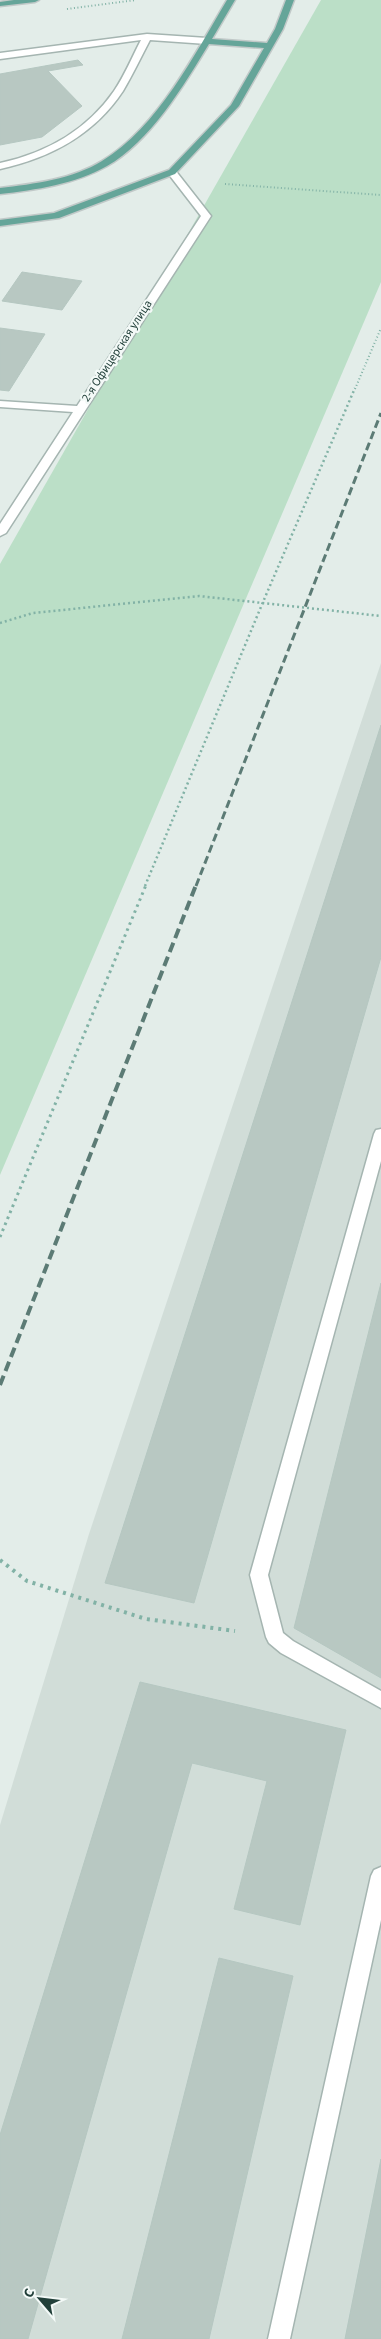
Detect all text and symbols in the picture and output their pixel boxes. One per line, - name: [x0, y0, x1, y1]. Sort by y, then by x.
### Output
- street label: 2-я Офицерская улица: [78, 297, 156, 405]
- north arrow: [15, 2274, 65, 2324]
- text: С: [19, 2285, 40, 2302]

